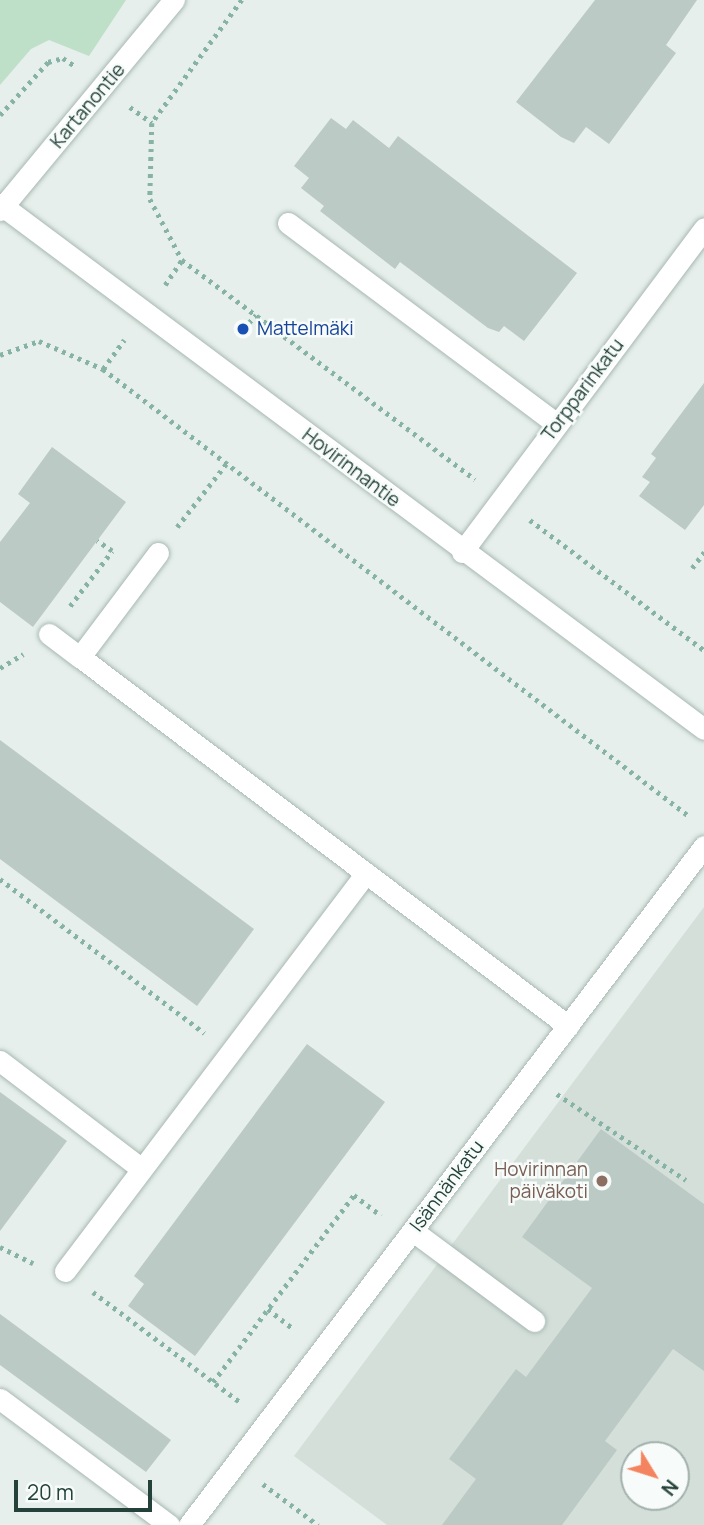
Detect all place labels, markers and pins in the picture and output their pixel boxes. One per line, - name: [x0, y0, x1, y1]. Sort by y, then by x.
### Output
- place label: Mattelmäki: [257, 318, 354, 340]
- marker: Mattelmäki: [235, 321, 251, 337]
- place label: Hovirinnan päiväkoti: [494, 1159, 588, 1203]
- marker: Hovirinnan päiväkoti: [594, 1173, 610, 1189]

